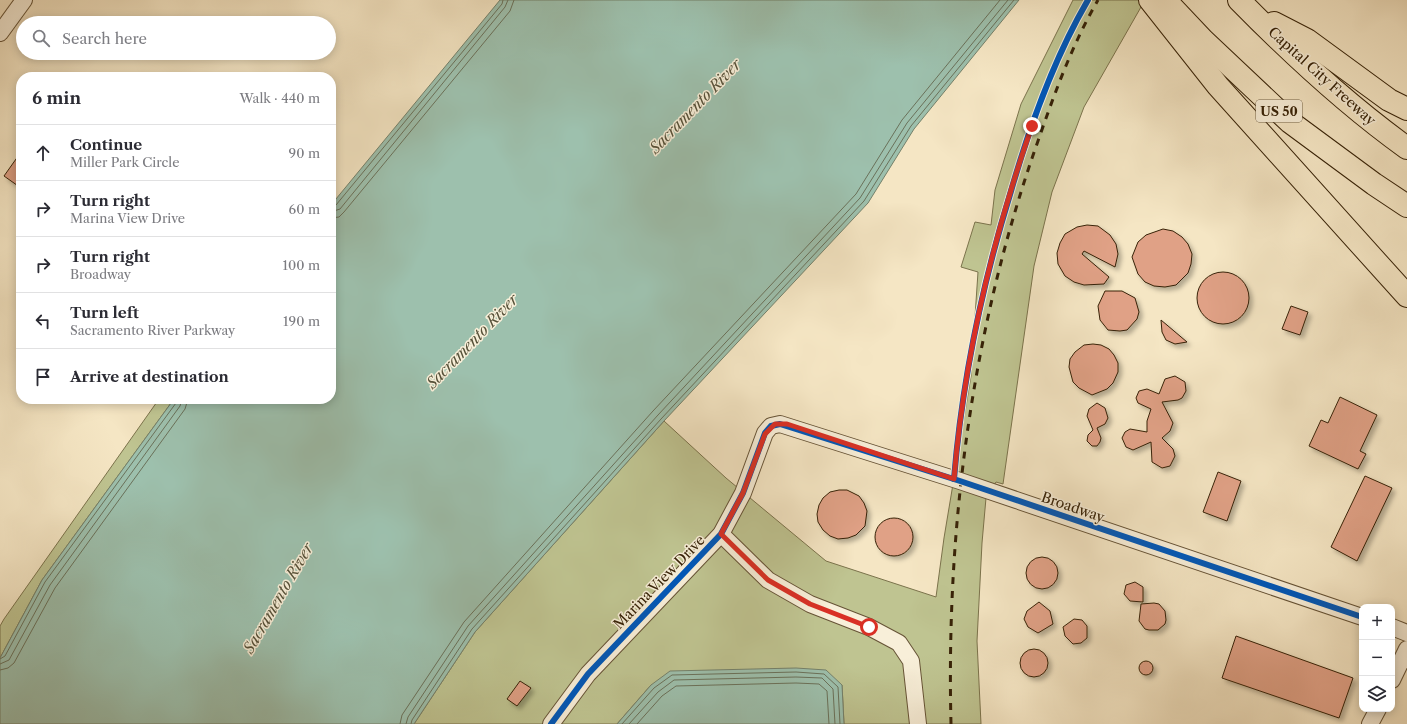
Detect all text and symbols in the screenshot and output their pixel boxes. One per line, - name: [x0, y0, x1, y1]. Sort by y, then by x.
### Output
- search box: [16, 16, 336, 60]
- street label: Capital City Freeway: [1264, 23, 1380, 129]
- icon: search: [30, 27, 52, 49]
- text: Search here: [62, 29, 147, 48]
- water label: Sacramento River: [644, 54, 746, 158]
- text: 6 min: [32, 88, 81, 108]
- text: Walk · 440 m: [240, 90, 320, 106]
- road number: US 50: [1256, 100, 1302, 122]
- route end: [1023, 117, 1041, 135]
- text: Continue: [70, 135, 142, 154]
- icon: ahead: [32, 142, 54, 164]
- text: 90 m: [289, 145, 320, 161]
- text: Miller Park Circle: [70, 154, 179, 170]
- text: Turn right: [70, 191, 150, 210]
- icon: right: [32, 198, 54, 220]
- text: 60 m: [289, 201, 320, 217]
- text: Marina View Drive: [70, 210, 185, 226]
- text: Turn right: [70, 247, 150, 266]
- icon: right: [32, 254, 54, 276]
- text: 100 m: [282, 257, 320, 273]
- text: Broadway: [70, 266, 131, 282]
- water label: Sacramento River: [421, 289, 523, 393]
- text: Turn left: [70, 303, 139, 322]
- icon: left: [32, 310, 54, 332]
- text: 190 m: [283, 313, 320, 329]
- text: Sacramento River Parkway: [70, 322, 235, 338]
- icon: arrive: [32, 366, 54, 388]
- text: Arrive at destination: [70, 367, 229, 386]
- street label: Broadway: [1039, 488, 1107, 526]
- street label: Marina View Drive: [609, 531, 709, 633]
- water label: Sacramento River: [238, 539, 318, 657]
- map controls: [1359, 604, 1395, 712]
- button: +: [1359, 604, 1395, 640]
- route start: [860, 618, 878, 636]
- button: −: [1359, 640, 1395, 676]
- button: layers: [1359, 676, 1395, 712]

